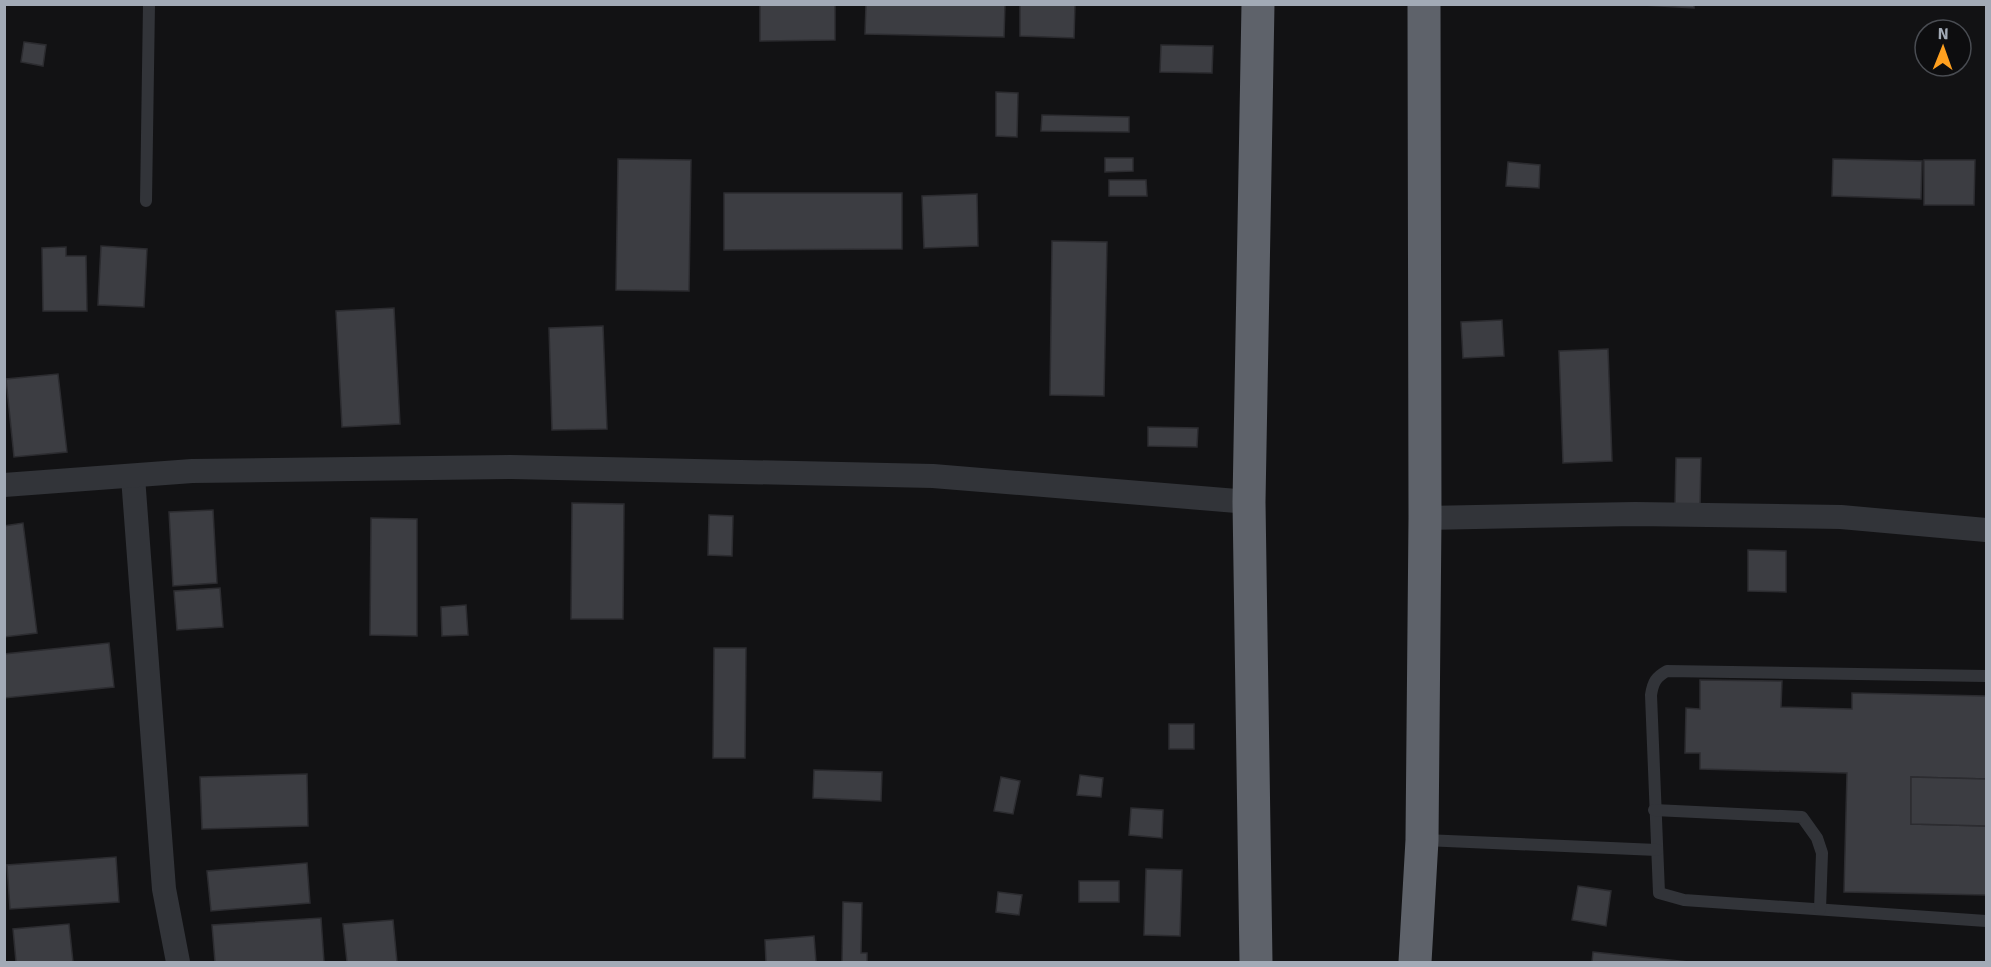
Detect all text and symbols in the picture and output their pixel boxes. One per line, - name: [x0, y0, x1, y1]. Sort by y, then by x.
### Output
- north arrow: [1913, 18, 1973, 78]
- text: N: [1938, 24, 1949, 44]

